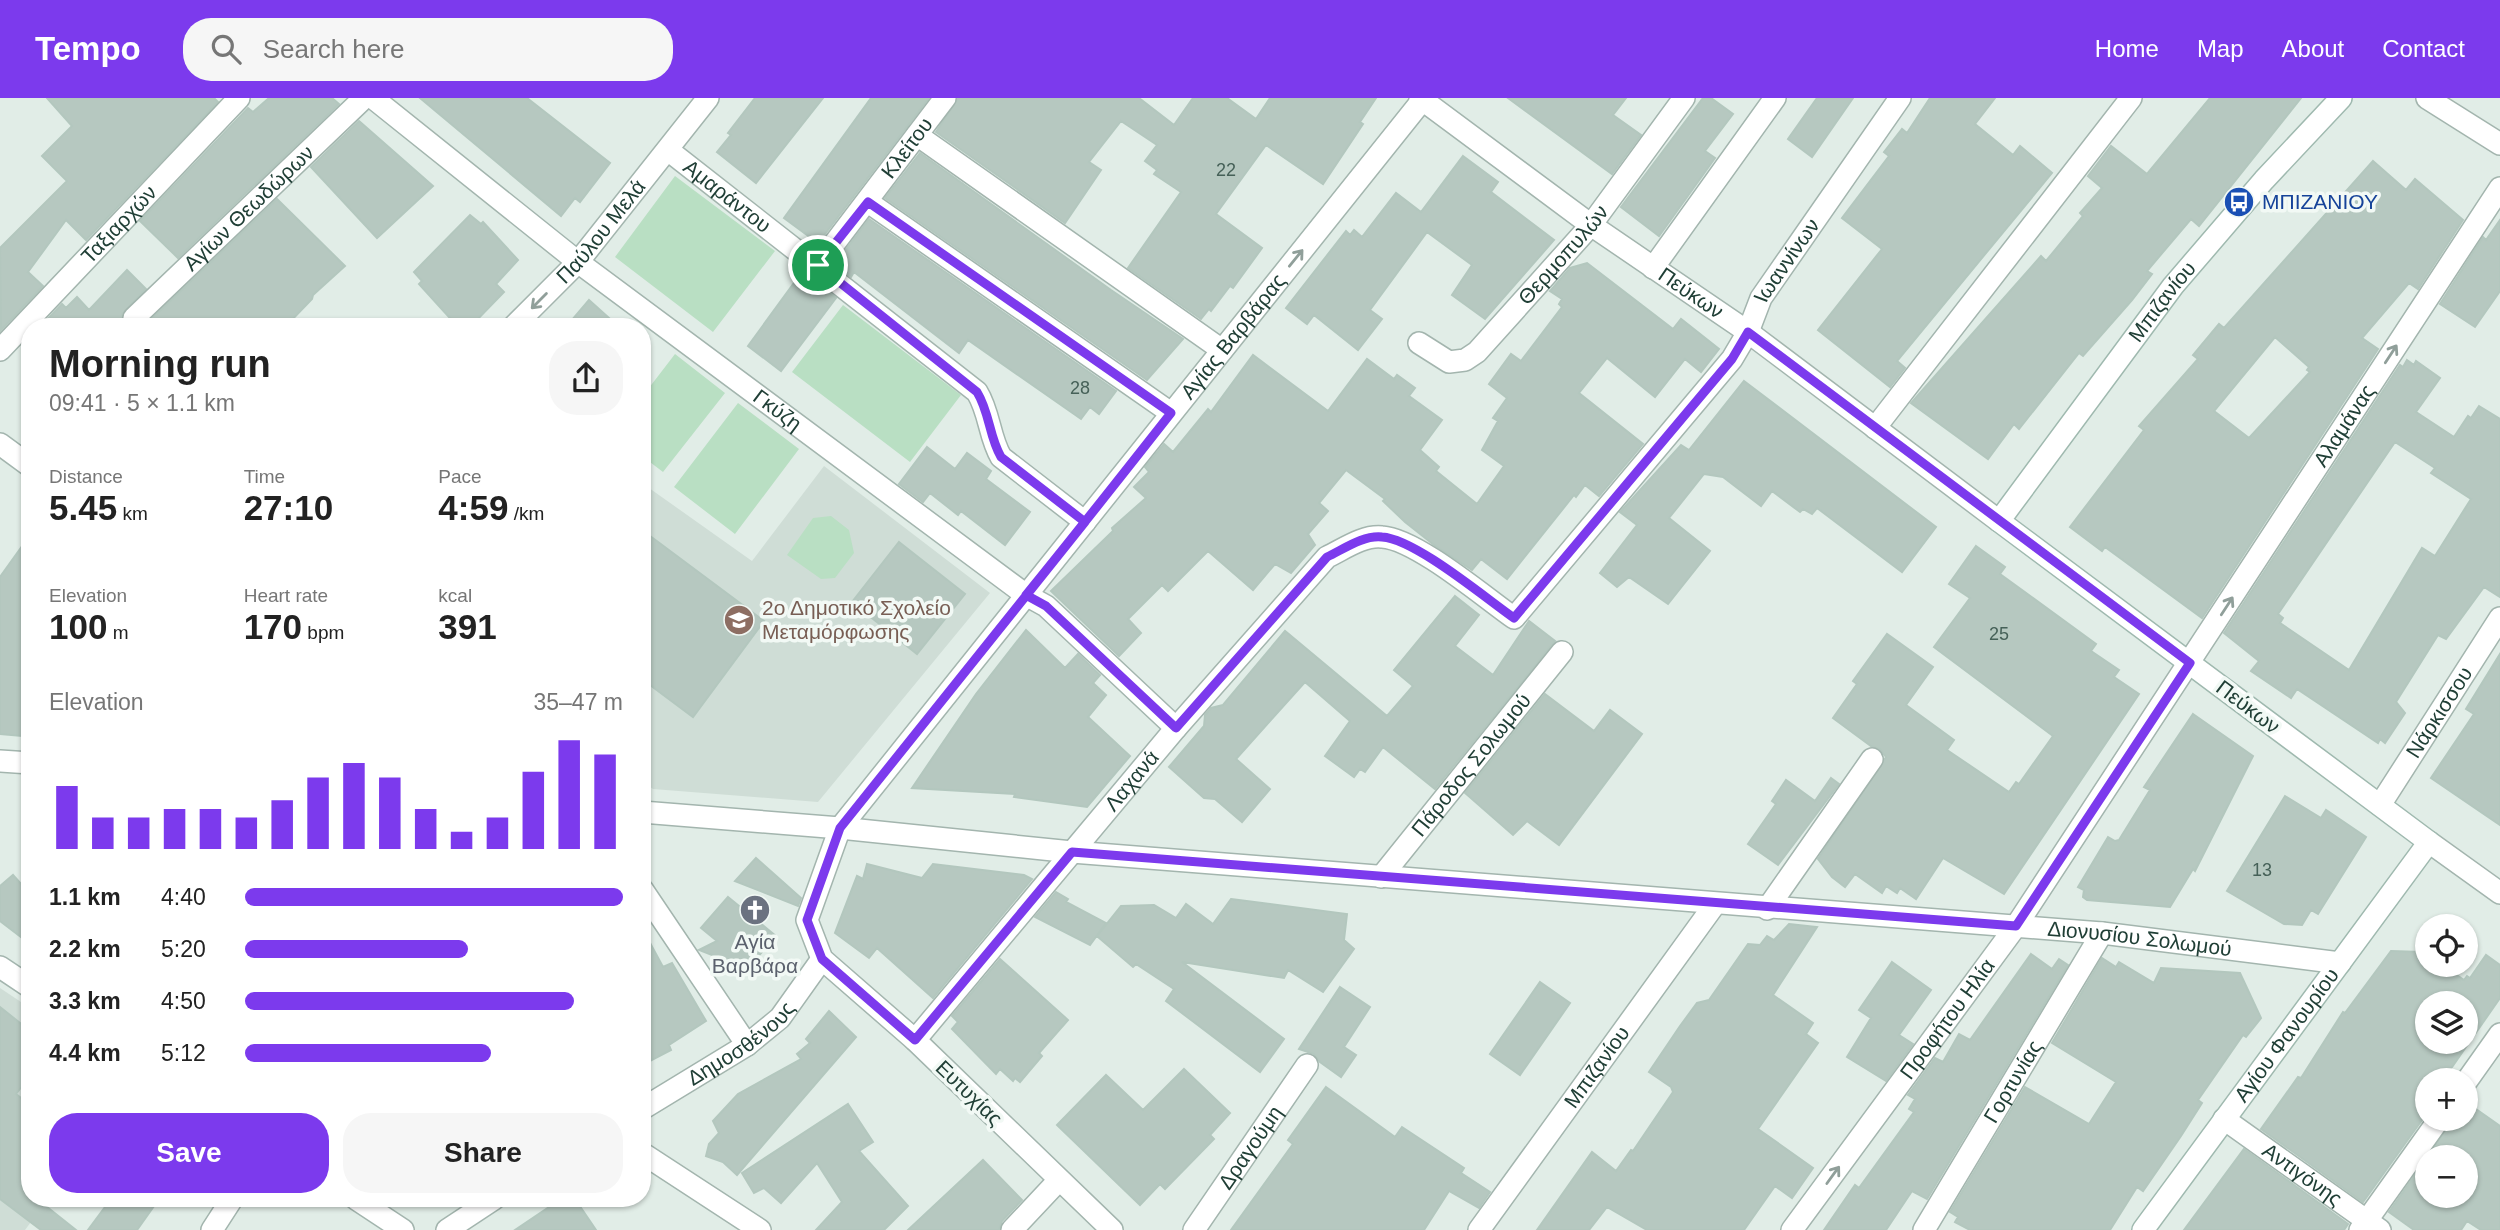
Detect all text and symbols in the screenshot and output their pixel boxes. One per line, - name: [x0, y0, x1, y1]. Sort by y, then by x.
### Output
- search box: [183, 18, 673, 81]
- text: Tempo: [35, 30, 141, 67]
- icon: search: [207, 30, 245, 68]
- text: Search here: [263, 34, 404, 64]
- text: Home: [2095, 35, 2159, 62]
- text: Map: [2197, 35, 2244, 62]
- text: About: [2282, 35, 2344, 62]
- text: Contact: [2382, 35, 2465, 62]
- street label: Κλείτου: [876, 113, 937, 182]
- street label: Αγίων Θεωδώρων: [179, 140, 318, 275]
- street label: Αμαράντου: [679, 155, 775, 237]
- house number: 22: [1216, 160, 1236, 180]
- street label: Παύλου Μελά: [551, 175, 650, 288]
- street label: Ταξιαρχών: [77, 181, 161, 268]
- bus stop icon: ΜΠΙΖΑΝΙΟΥ: [2222, 185, 2256, 219]
- place label: ΜΠΙΖΑΝΙΟΥ: [2262, 190, 2378, 213]
- street label: Θερμοπυλών: [1513, 201, 1613, 309]
- street label: Ιωαννίνων: [1749, 214, 1824, 305]
- pin: [788, 235, 848, 295]
- icon: arrive: [799, 246, 837, 284]
- one-way arrow: [1288, 249, 1303, 268]
- street label: Μπιζανίου: [2124, 257, 2200, 346]
- street label: Πεύκων: [1655, 263, 1728, 323]
- street label: Αγίας Βαρβάρας: [1176, 269, 1290, 403]
- one-way arrow: [531, 292, 548, 309]
- button: share: [549, 341, 623, 415]
- text: Morning run: [49, 343, 271, 385]
- one-way arrow: [2384, 345, 2399, 364]
- house number: 28: [1070, 378, 1090, 398]
- street label: Αλαμάνας: [2309, 380, 2379, 471]
- street label: Γκύζη: [749, 384, 806, 435]
- text: 09:41 · 5 × 1.1 km: [49, 390, 235, 416]
- text: Distance: [49, 466, 123, 487]
- text: Time: [244, 466, 285, 487]
- text: Pace: [438, 466, 482, 487]
- text: 5.45: [49, 488, 117, 527]
- text: 27:10: [244, 488, 333, 527]
- text: 4:59: [438, 488, 508, 527]
- text: km: [117, 503, 148, 524]
- text: /km: [508, 503, 544, 524]
- text: Elevation: [49, 585, 127, 606]
- text: Heart rate: [244, 585, 328, 606]
- text: kcal: [438, 585, 472, 606]
- place label: 2ο Δημοτικό Σχολείο Μεταμόρφωσης: [762, 596, 951, 643]
- one-way arrow: [2220, 597, 2234, 617]
- school or university icon: 2ο Δημοτικό Σχολείο Μεταμόρφωσης: [722, 603, 756, 637]
- text: 100: [49, 607, 107, 646]
- text: 170: [244, 607, 302, 646]
- text: 391: [438, 607, 497, 646]
- text: m: [107, 622, 129, 643]
- text: bpm: [302, 622, 344, 643]
- house number: 25: [1989, 624, 2009, 644]
- street label: Νάρκισσου: [2401, 662, 2477, 762]
- street label: Πεύκων: [2212, 675, 2284, 738]
- text: Elevation: [49, 689, 144, 715]
- text: 35–47 m: [533, 689, 623, 715]
- street label: Πάροδος Σολωμού: [1407, 689, 1535, 840]
- street label: Λαχανά: [1100, 746, 1163, 815]
- house number: 13: [2252, 860, 2272, 880]
- text: 1.1 km: [49, 884, 121, 910]
- text: 4:40: [161, 884, 206, 910]
- church icon: Αγία Βαρβάρα: [738, 893, 772, 927]
- map controls: [2415, 914, 2478, 1208]
- button: locate: [2415, 914, 2478, 977]
- street label: Διονυσίου Σολωμού: [2047, 917, 2233, 960]
- place label: Αγία Βαρβάρα: [712, 930, 798, 977]
- text: 2.2 km: [49, 936, 121, 962]
- text: 5:20: [161, 936, 206, 962]
- street label: Προφήτου Ηλία: [1895, 954, 1999, 1083]
- street label: Αγίου Φανουρίου: [2229, 964, 2343, 1106]
- text: 3.3 km: [49, 988, 121, 1014]
- text: 4:50: [161, 988, 206, 1014]
- button: layers: [2415, 991, 2478, 1054]
- street label: Δημοσθένους: [683, 997, 799, 1090]
- street label: Μπιζανίου: [1559, 1022, 1634, 1112]
- street label: Γορτυνίας: [1979, 1036, 2046, 1127]
- text: 4.4 km: [49, 1040, 121, 1066]
- text: 5:12: [161, 1040, 206, 1066]
- street label: Ευτυχίας: [931, 1055, 1007, 1130]
- button: +: [2415, 1068, 2478, 1131]
- street label: Δραγούμη: [1214, 1101, 1287, 1193]
- button: Save: [49, 1113, 329, 1193]
- button: Share: [343, 1113, 623, 1193]
- street label: Αντιγόνης: [2259, 1138, 2346, 1210]
- button: −: [2415, 1145, 2478, 1208]
- one-way arrow: [1825, 1166, 1840, 1185]

